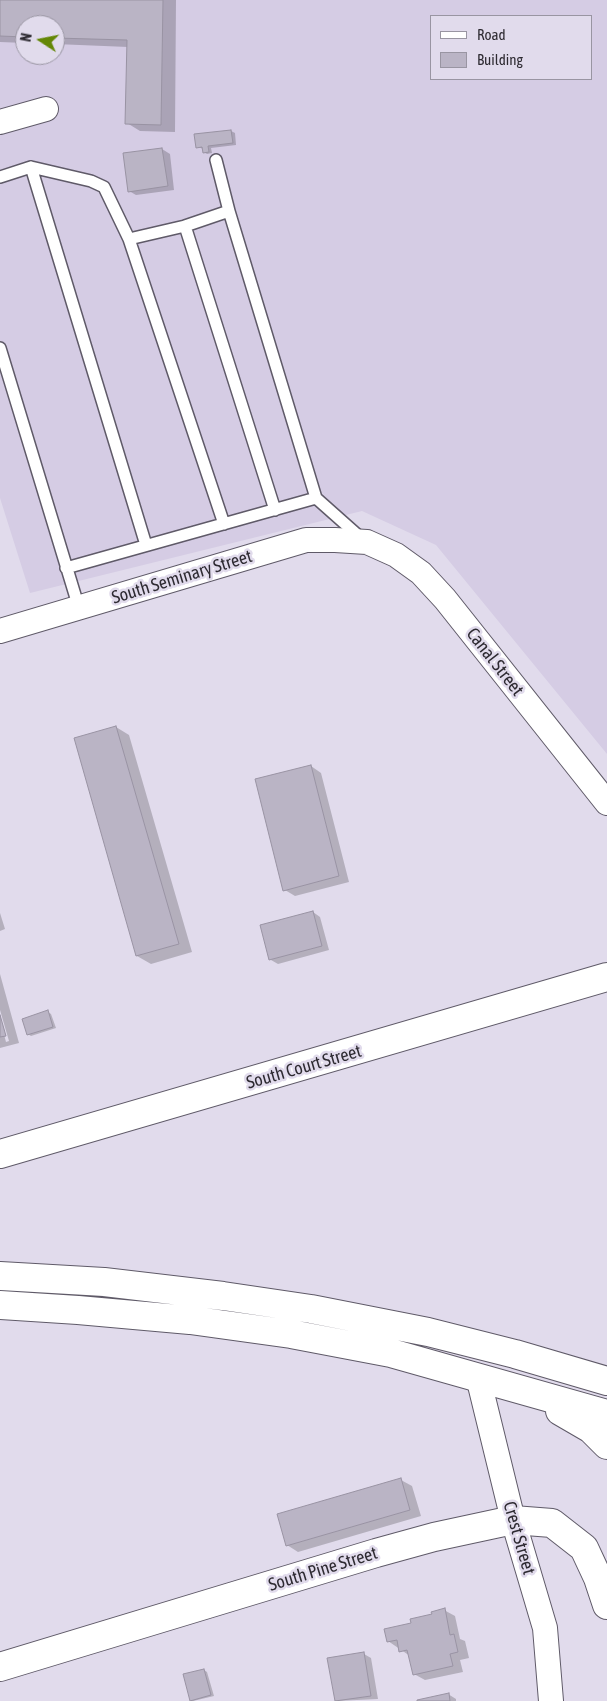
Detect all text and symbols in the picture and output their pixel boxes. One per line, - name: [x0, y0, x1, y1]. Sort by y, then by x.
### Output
- north arrow: [15, 15, 65, 65]
- legend: [430, 15, 592, 80]
- text: Road: [477, 26, 506, 43]
- text: N: [18, 32, 35, 43]
- text: Building: [477, 51, 523, 68]
- street label: South Seminary Street: [109, 545, 255, 609]
- street label: Canal Street: [462, 624, 528, 700]
- street label: South Court Street: [244, 1040, 364, 1094]
- street label: Crest Street: [498, 1499, 540, 1577]
- street label: South Pine Street: [266, 1542, 380, 1596]

